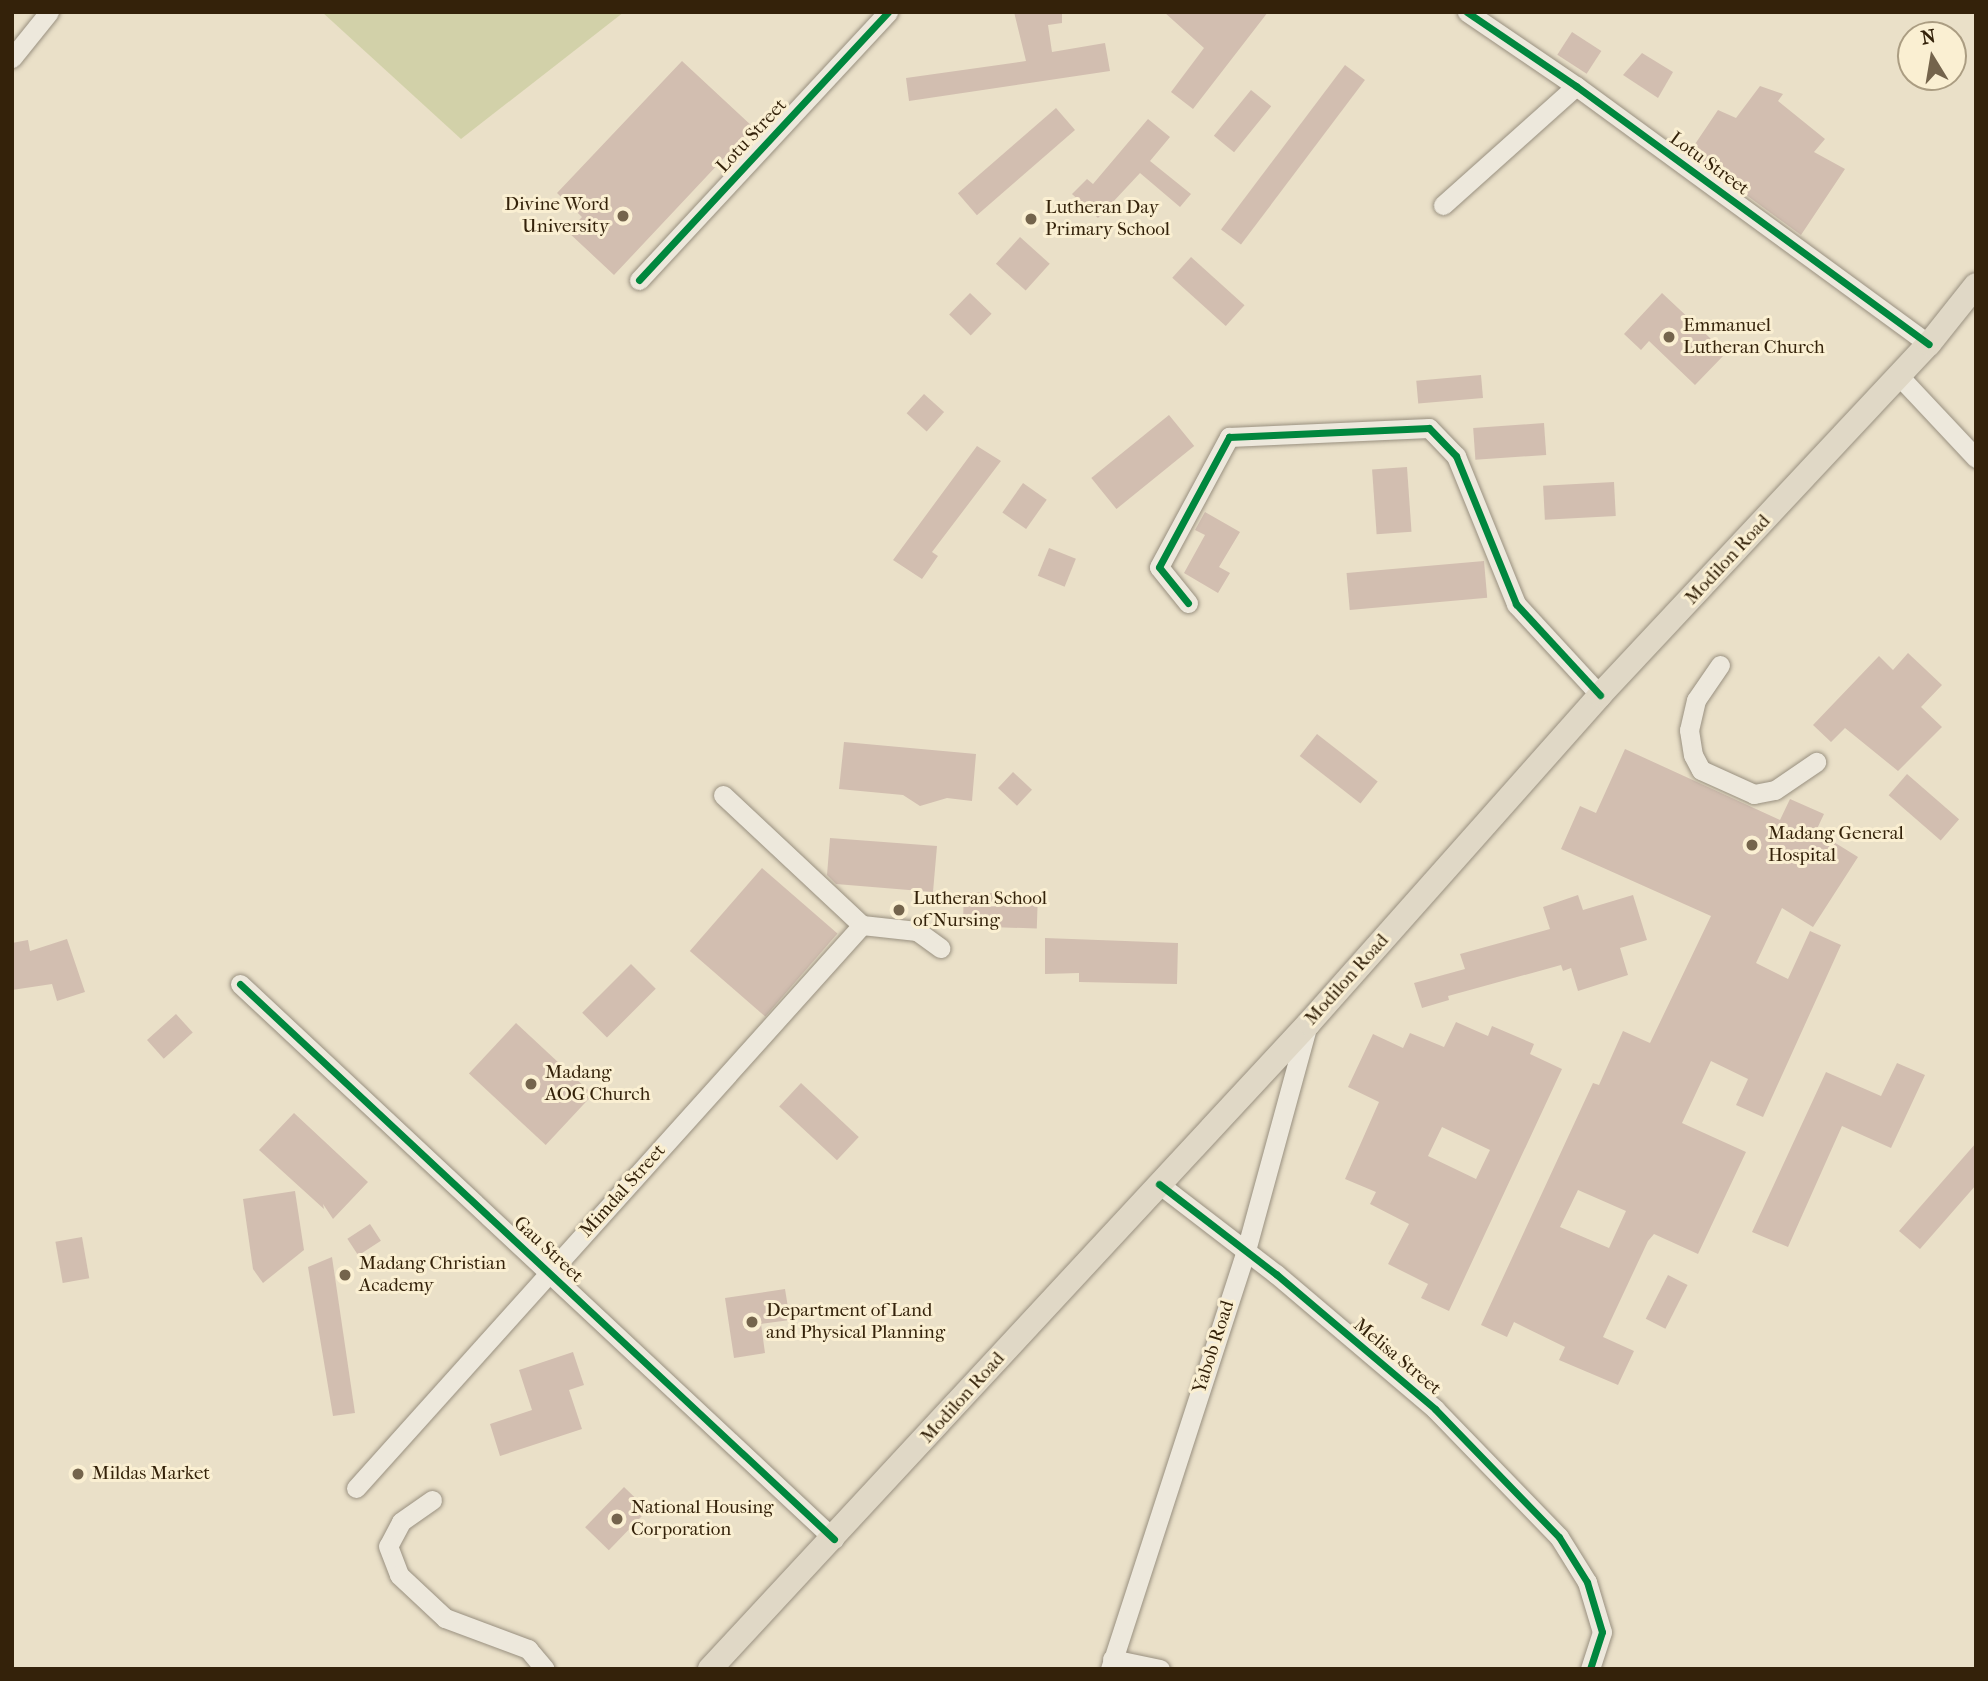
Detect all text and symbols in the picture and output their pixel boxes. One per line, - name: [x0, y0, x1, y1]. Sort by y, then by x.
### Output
- north arrow: [1897, 21, 1967, 91]
- text: N: [1919, 25, 1938, 50]
- street label: Lotu Street: [712, 94, 792, 178]
- street label: Lotu Street: [1665, 127, 1753, 201]
- place label: Divine Word University: [505, 194, 609, 238]
- place label: Lutheran Day Primary School: [1045, 197, 1170, 241]
- marker: Divine Word University: [615, 208, 631, 224]
- marker: Lutheran Day Primary School: [1023, 211, 1039, 227]
- place label: Emmanuel Lutheran Church: [1683, 315, 1825, 359]
- marker: Emmanuel Lutheran Church: [1661, 329, 1677, 345]
- street label: Modilon Road: [1681, 510, 1775, 610]
- place label: Madang General Hospital: [1768, 823, 1904, 867]
- marker: Madang General Hospital: [1742, 835, 1762, 855]
- place label: Lutheran School of Nursing: [913, 888, 1047, 932]
- marker: Lutheran School of Nursing: [891, 902, 907, 918]
- street label: Modilon Road: [1300, 930, 1394, 1030]
- place label: Madang AOG Church: [545, 1062, 650, 1106]
- marker: Madang AOG Church: [523, 1076, 539, 1092]
- street label: Mimdal Street: [575, 1140, 671, 1242]
- street label: Gau Street: [508, 1212, 588, 1288]
- place label: Madang Christian Academy: [359, 1253, 506, 1297]
- marker: Madang Christian Academy: [337, 1267, 353, 1283]
- street label: Yabob Road: [1188, 1298, 1240, 1396]
- place label: Department of Land and Physical Planning: [766, 1300, 945, 1344]
- marker: Department of Land and Physical Planning: [744, 1314, 760, 1330]
- street label: Melisa Street: [1349, 1314, 1445, 1400]
- street label: Modilon Road: [916, 1348, 1010, 1448]
- place label: Mildas Market: [92, 1463, 210, 1485]
- marker: Mildas Market: [70, 1466, 86, 1482]
- place label: National Housing Corporation: [631, 1497, 774, 1541]
- marker: National Housing Corporation: [609, 1511, 625, 1527]

